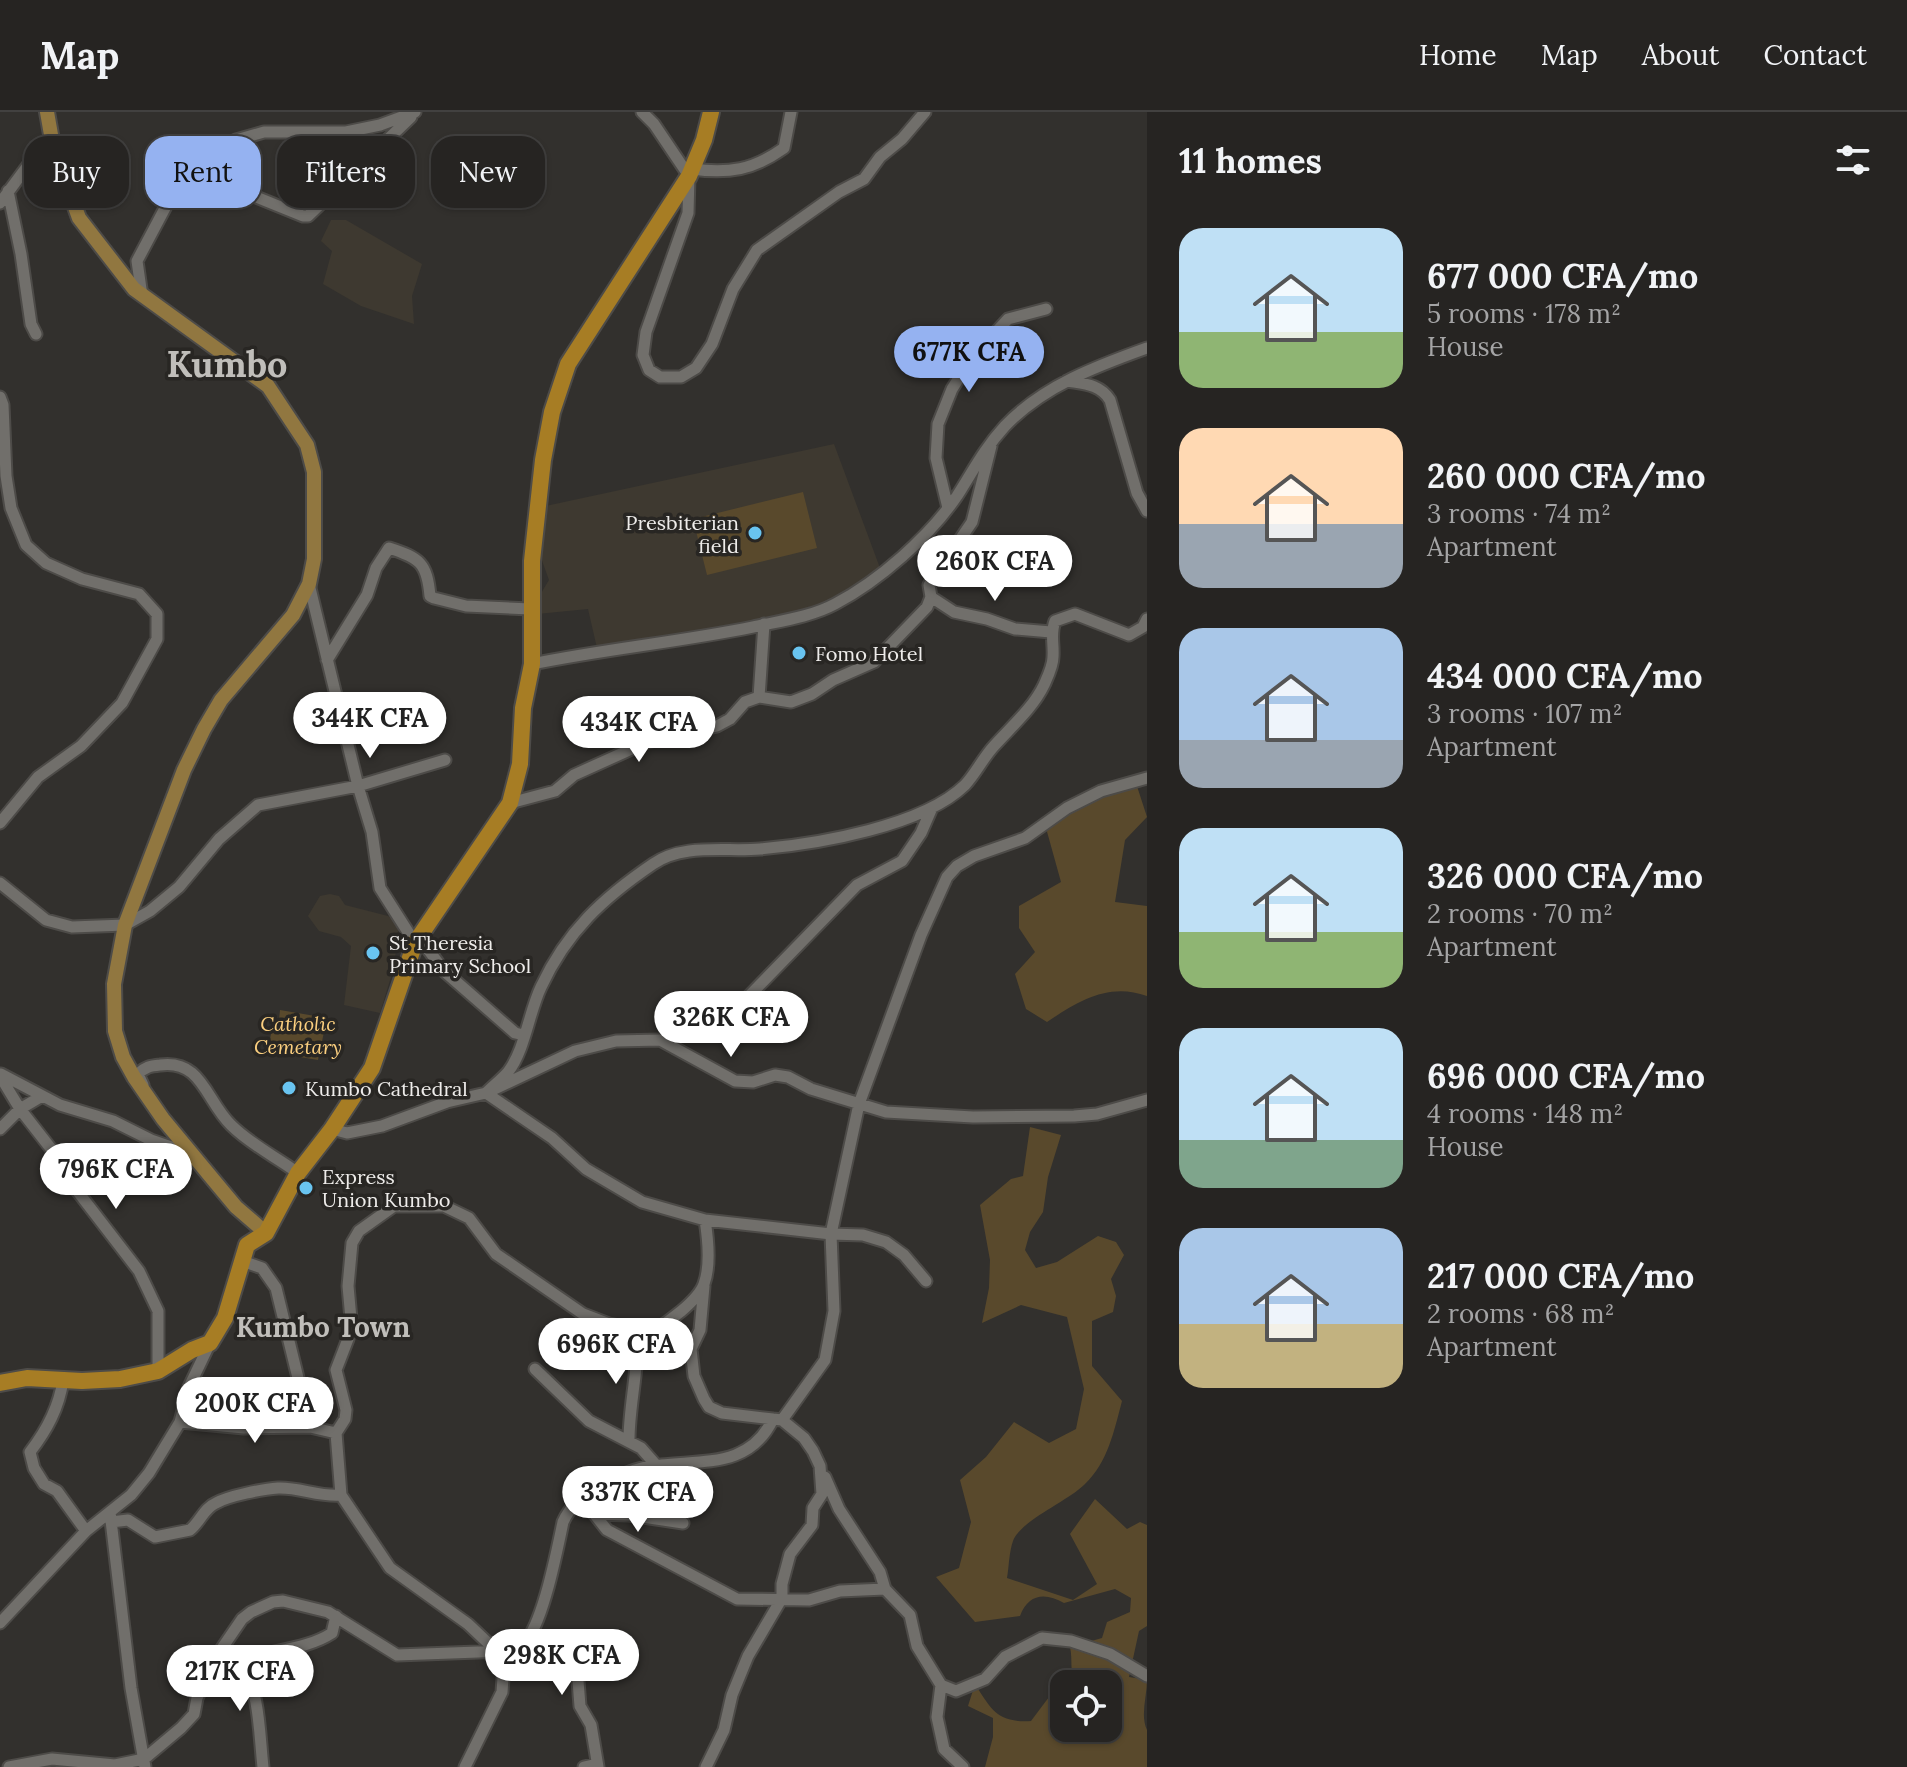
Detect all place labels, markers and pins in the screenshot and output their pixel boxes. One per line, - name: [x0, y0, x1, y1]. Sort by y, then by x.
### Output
- pin: 677K CFA: [886, 326, 1052, 394]
- place label: Presbiterian field: [625, 510, 739, 558]
- marker: Presbiterian field: [746, 524, 764, 542]
- pin: 260K CFA: [912, 535, 1078, 603]
- place label: Fomo Hotel: [815, 641, 923, 666]
- marker: Fomo Hotel: [790, 644, 808, 662]
- pin: 344K CFA: [287, 692, 453, 760]
- pin: 434K CFA: [556, 696, 722, 764]
- place label: St Theresia Primary School: [389, 930, 531, 978]
- marker: St Theresia Primary School: [364, 944, 382, 962]
- pin: 326K CFA: [648, 991, 814, 1059]
- place label: Kumbo Cathedral: [305, 1076, 468, 1101]
- marker: Kumbo Cathedral: [280, 1079, 298, 1097]
- pin: 796K CFA: [33, 1143, 199, 1211]
- place label: Express Union Kumbo: [322, 1164, 451, 1212]
- marker: Express Union Kumbo: [297, 1179, 315, 1197]
- pin: 696K CFA: [533, 1318, 699, 1386]
- pin: 200K CFA: [172, 1377, 338, 1445]
- pin: 337K CFA: [555, 1466, 721, 1534]
- pin: 298K CFA: [479, 1629, 645, 1697]
- pin: 217K CFA: [157, 1645, 323, 1713]

